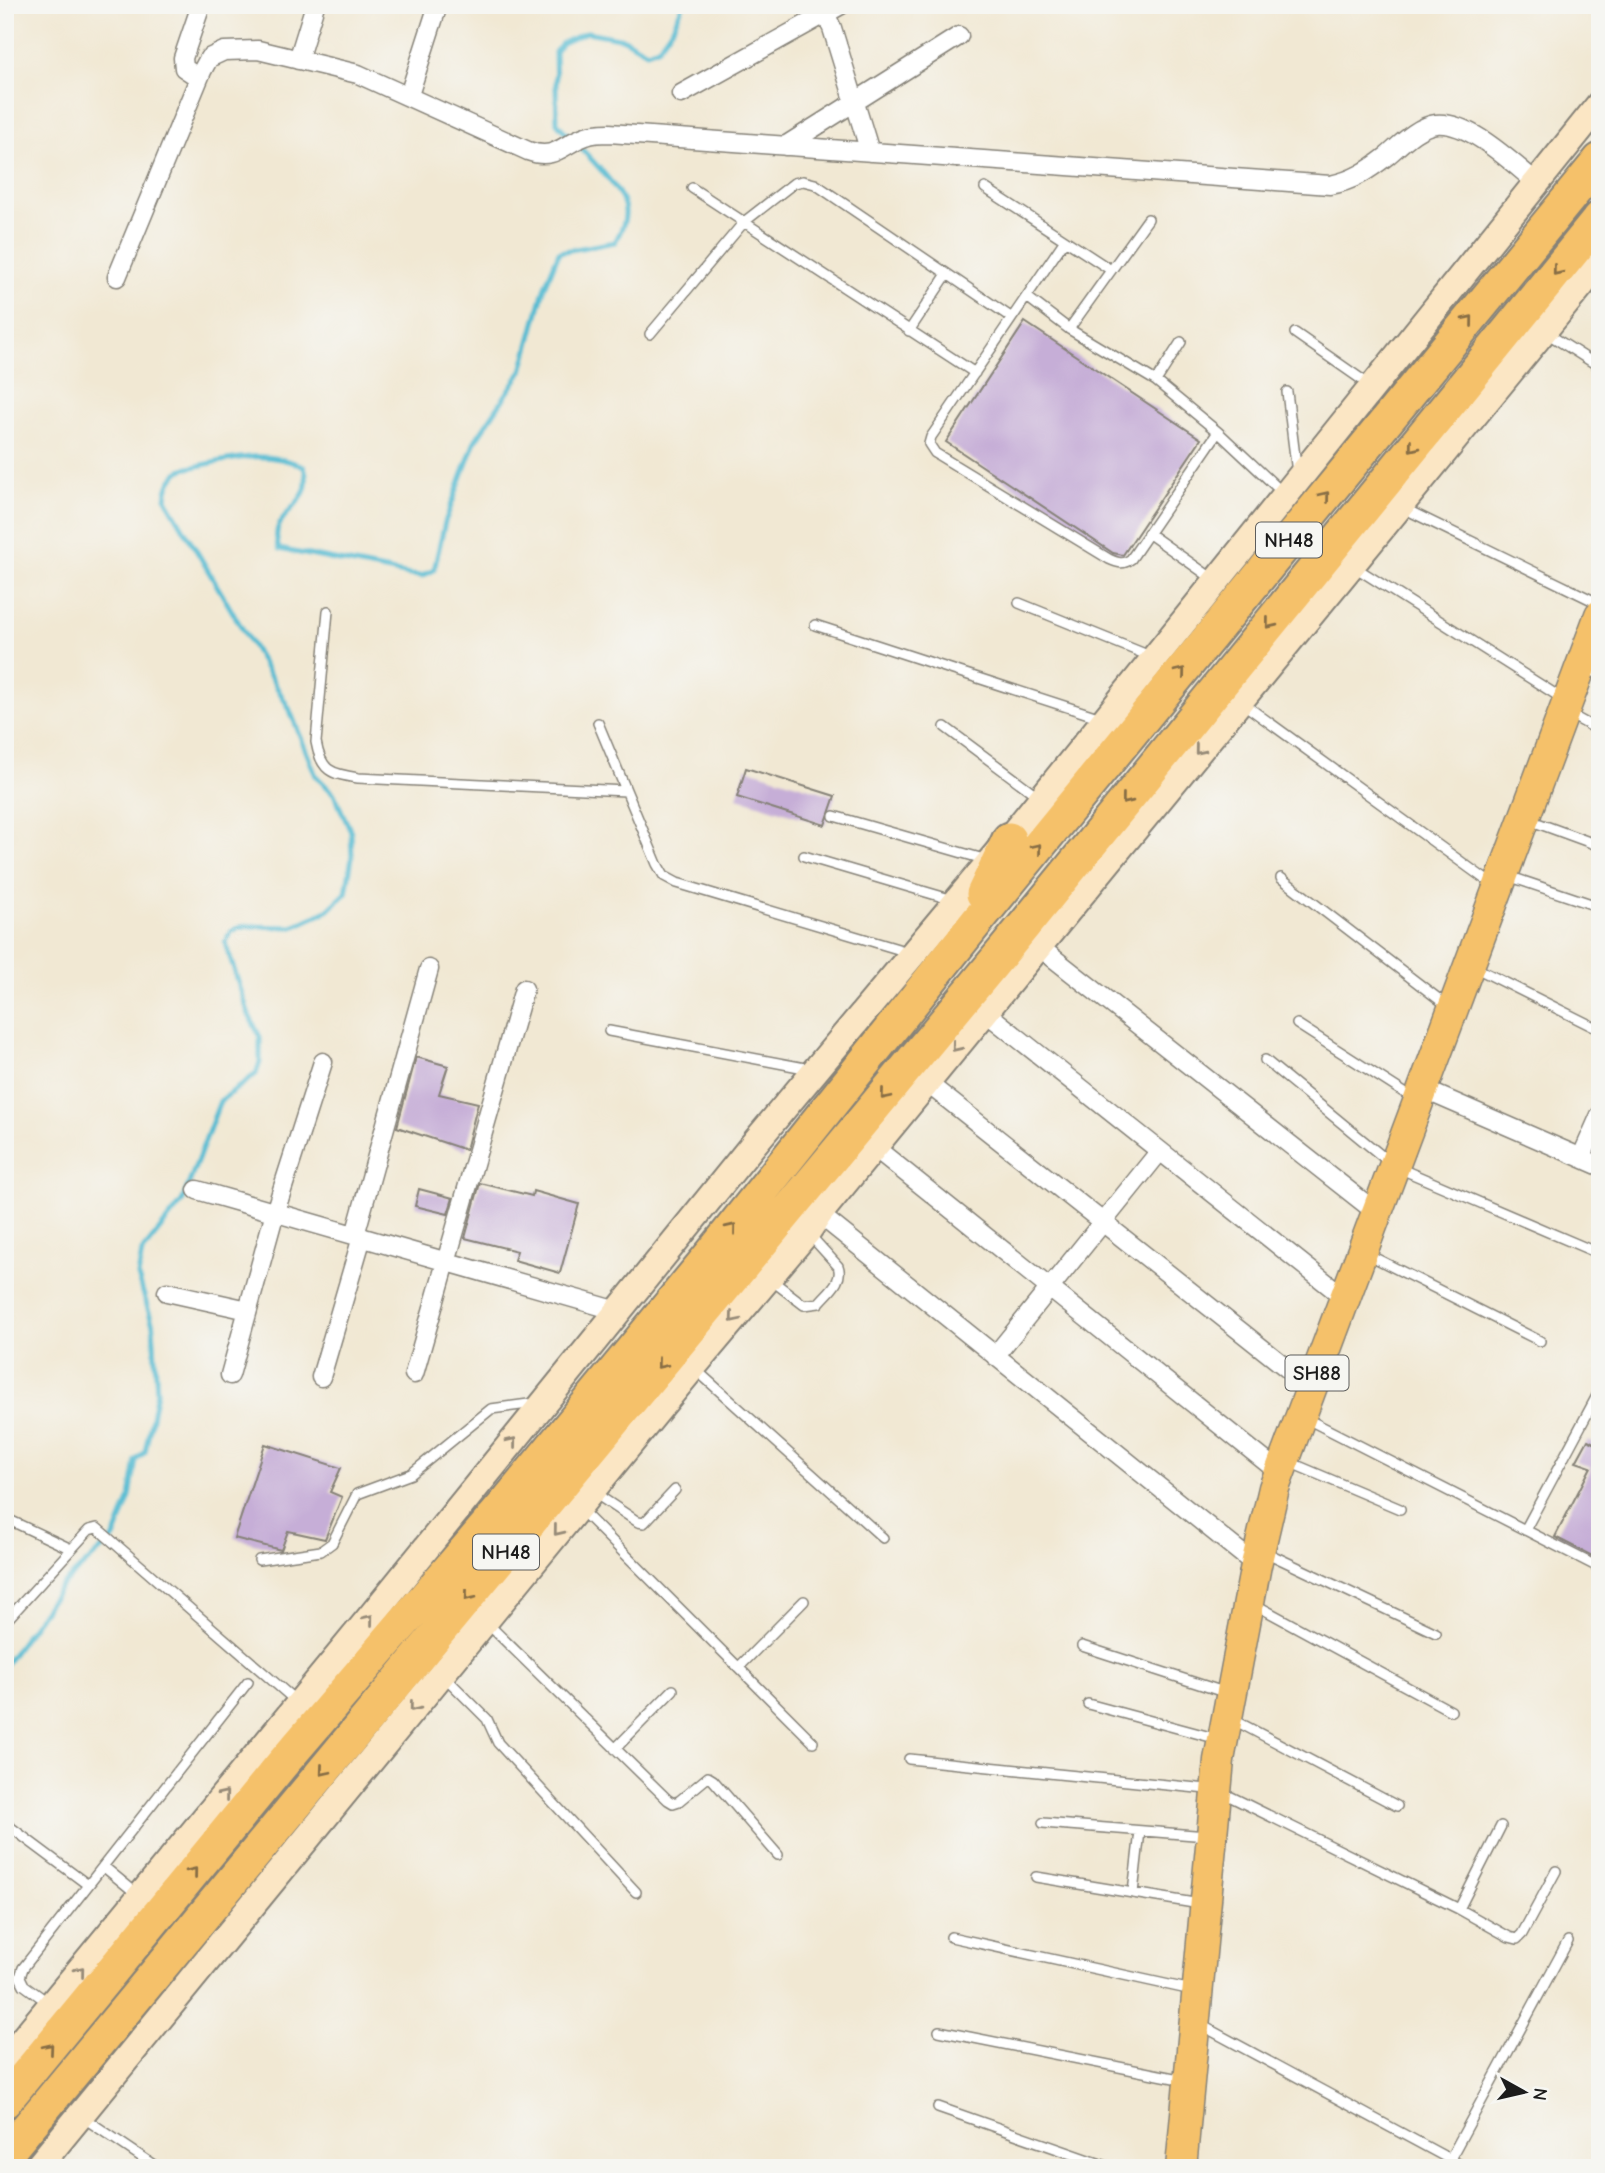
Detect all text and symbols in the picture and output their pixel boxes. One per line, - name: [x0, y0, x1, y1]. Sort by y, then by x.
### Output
- one-way arrow: [1552, 263, 1565, 275]
- one-way arrow: [1461, 315, 1473, 328]
- one-way arrow: [1409, 439, 1421, 452]
- one-way arrow: [1317, 492, 1329, 505]
- road number: NH48: [1256, 522, 1322, 558]
- one-way arrow: [1265, 616, 1278, 628]
- one-way arrow: [1173, 668, 1185, 681]
- one-way arrow: [1194, 743, 1207, 755]
- one-way arrow: [1122, 792, 1134, 805]
- one-way arrow: [1028, 844, 1041, 856]
- one-way arrow: [951, 1039, 964, 1051]
- one-way arrow: [880, 1087, 893, 1099]
- one-way arrow: [724, 1224, 737, 1236]
- one-way arrow: [730, 1310, 743, 1322]
- one-way arrow: [657, 1356, 669, 1369]
- road number: SH88: [1286, 1356, 1348, 1390]
- one-way arrow: [503, 1438, 516, 1450]
- one-way arrow: [554, 1523, 567, 1535]
- road number: NH48: [473, 1534, 539, 1570]
- one-way arrow: [465, 1587, 477, 1600]
- one-way arrow: [360, 1615, 373, 1627]
- one-way arrow: [410, 1699, 423, 1711]
- one-way arrow: [320, 1762, 332, 1775]
- one-way arrow: [216, 1790, 228, 1803]
- one-way arrow: [185, 1868, 198, 1880]
- one-way arrow: [71, 1966, 84, 1978]
- one-way arrow: [41, 2044, 53, 2057]
- north arrow: [1490, 2058, 1560, 2128]
- text: N: [1528, 2087, 1552, 2102]

